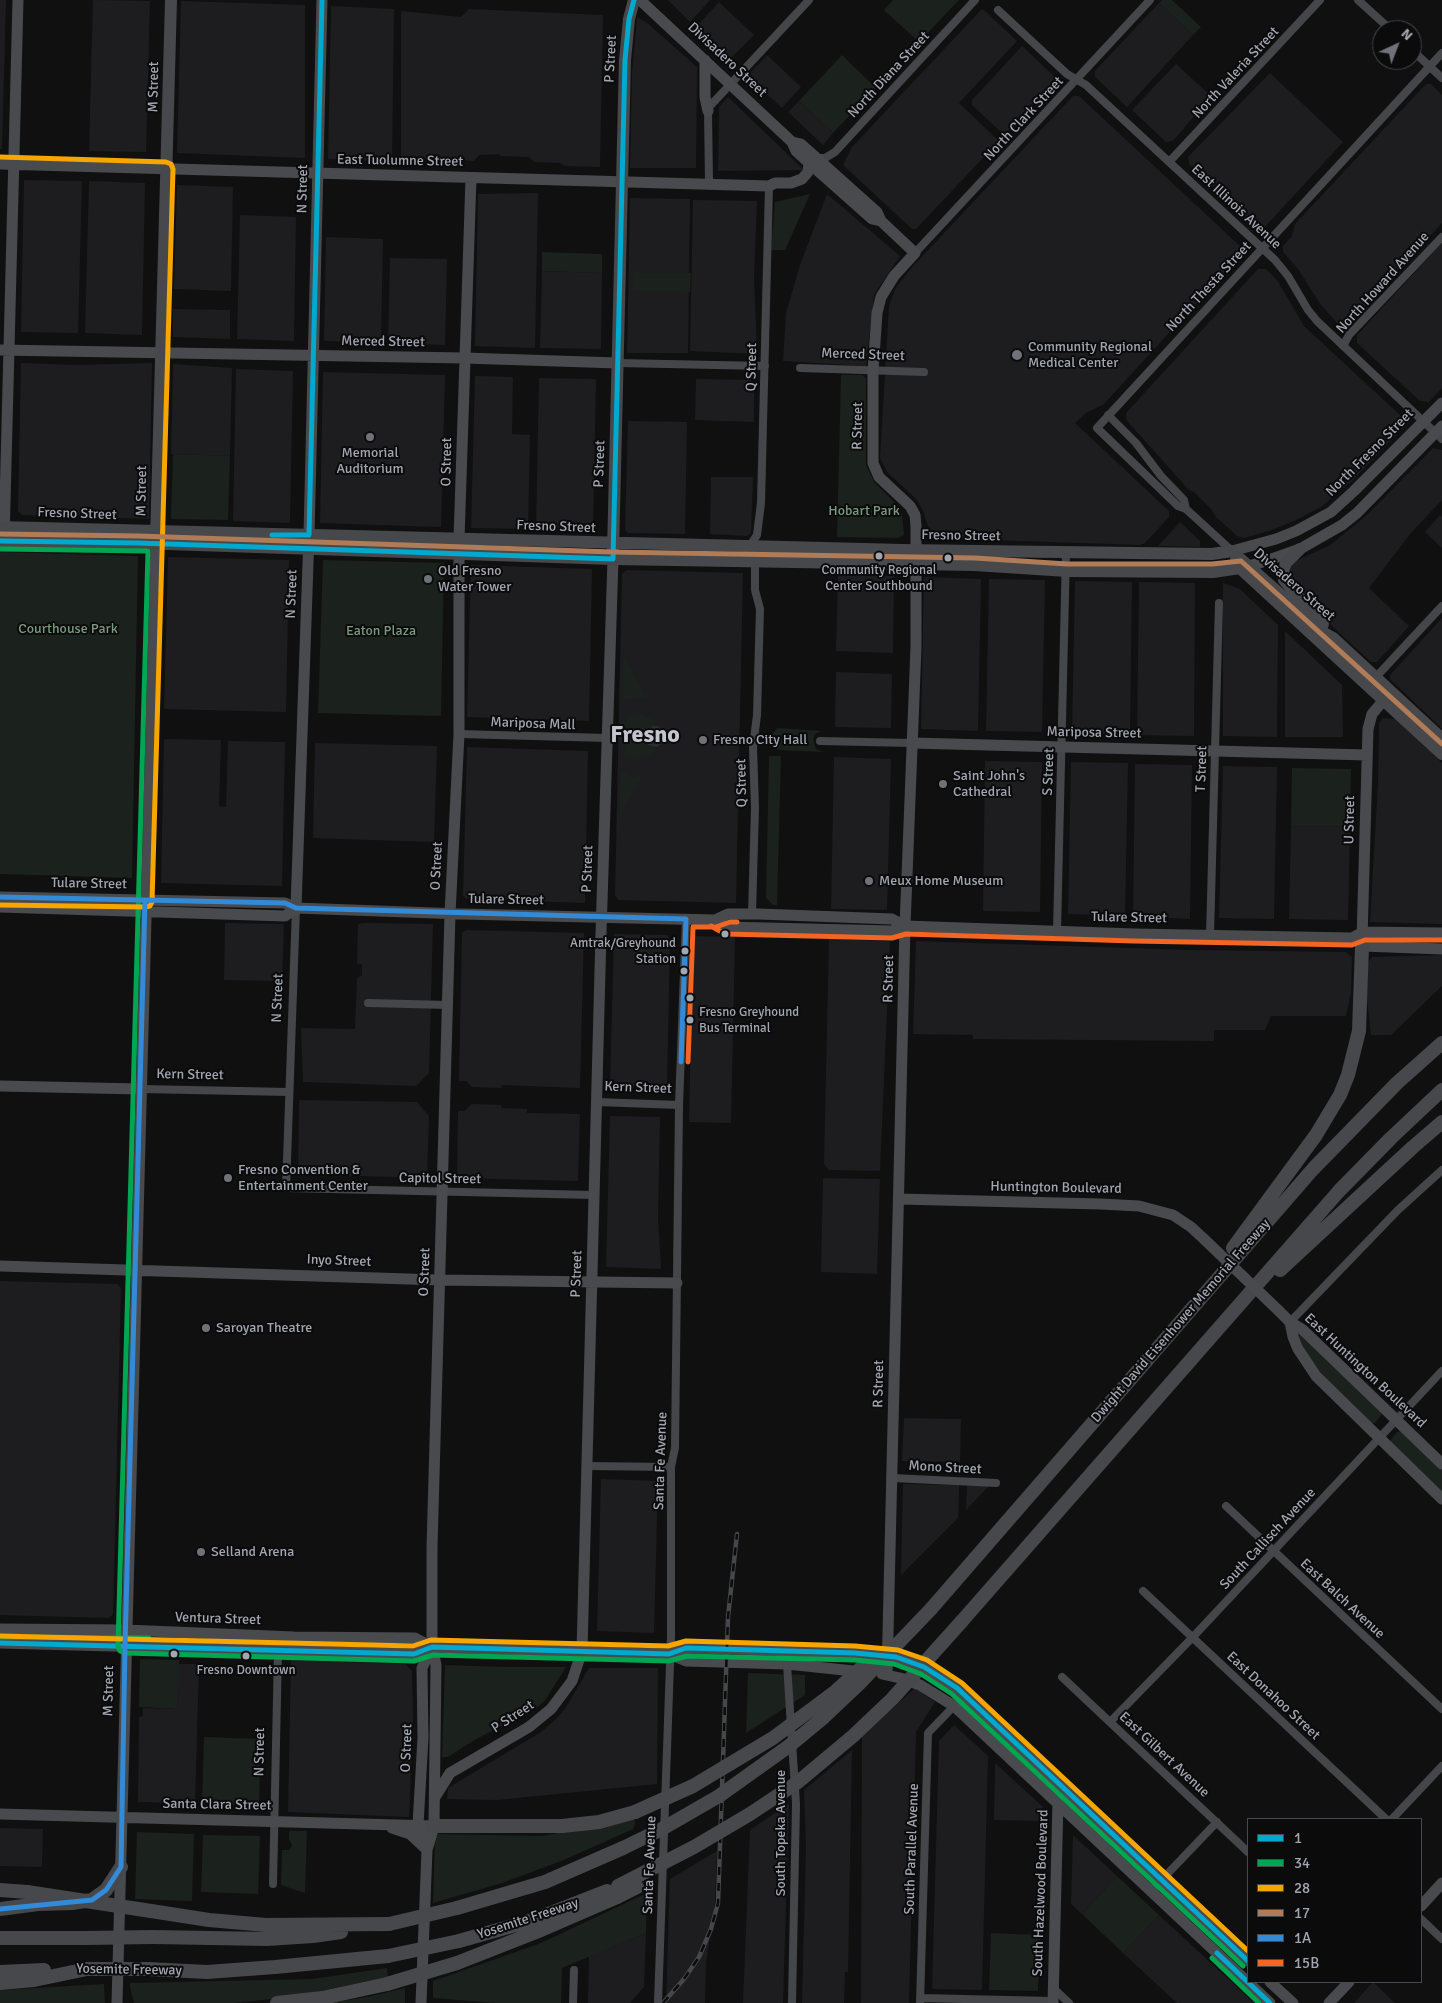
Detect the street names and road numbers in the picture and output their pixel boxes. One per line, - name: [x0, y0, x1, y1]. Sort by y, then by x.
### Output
- street label: Divisadero Street: [684, 19, 770, 101]
- street label: North Valeria Street: [1189, 24, 1283, 122]
- street label: North Diana Street: [845, 28, 933, 122]
- street label: P Street: [601, 35, 621, 83]
- street label: M Street: [145, 61, 163, 113]
- street label: North Clark Street: [981, 73, 1067, 165]
- street label: East Tuolumne Street: [337, 151, 463, 171]
- street label: East Illinois Avenue: [1188, 161, 1284, 253]
- street label: N Street: [294, 164, 312, 214]
- street label: North Howard Avenue: [1333, 229, 1433, 337]
- street label: North Thesta Street: [1163, 238, 1255, 336]
- street label: Merced Street: [341, 333, 425, 351]
- street label: Q Street: [743, 343, 761, 391]
- street label: Merced Street: [821, 345, 905, 365]
- street label: R Street: [849, 402, 867, 450]
- street label: North Fresno Street: [1323, 406, 1417, 500]
- street label: O Street: [438, 437, 456, 487]
- street label: P Street: [591, 440, 609, 488]
- street label: M Street: [133, 465, 151, 517]
- street label: Fresno Street: [37, 504, 117, 524]
- street label: Fresno Street: [516, 517, 596, 537]
- street label: Fresno Street: [921, 527, 1001, 545]
- street label: Divisadero Street: [1250, 545, 1338, 625]
- street label: N Street: [283, 569, 301, 619]
- street label: Mariposa Mall: [490, 714, 576, 734]
- street label: Mariposa Street: [1046, 724, 1142, 742]
- street label: T Street: [1193, 745, 1211, 793]
- street label: S Street: [1040, 748, 1058, 796]
- street label: Q Street: [733, 759, 751, 807]
- street label: U Street: [1341, 795, 1359, 845]
- street label: O Street: [427, 841, 447, 891]
- street label: P Street: [579, 845, 597, 893]
- street label: Tulare Street: [51, 875, 127, 893]
- street label: Tulare Street: [468, 891, 544, 909]
- street label: Tulare Street: [1091, 909, 1167, 927]
- street label: R Street: [880, 955, 898, 1003]
- street label: N Street: [269, 973, 287, 1023]
- street label: Kern Street: [156, 1066, 224, 1084]
- street label: Kern Street: [604, 1078, 672, 1098]
- street label: Capitol Street: [399, 1170, 481, 1188]
- street label: Huntington Boulevard: [990, 1178, 1122, 1198]
- street label: Dwight David Eisenhower Memorial Freeway: [1088, 1216, 1274, 1426]
- street label: O Street: [416, 1247, 434, 1297]
- street label: P Street: [568, 1250, 586, 1298]
- street label: Inyo Street: [306, 1251, 372, 1271]
- street label: East Huntington Boulevard: [1301, 1310, 1429, 1432]
- street label: R Street: [870, 1360, 888, 1408]
- street label: Santa Fe Avenue: [651, 1412, 671, 1510]
- street label: Mono Street: [908, 1458, 982, 1478]
- street label: South Callisch Avenue: [1217, 1485, 1319, 1593]
- street label: East Balch Avenue: [1296, 1555, 1388, 1643]
- street label: Ventura Street: [175, 1609, 261, 1629]
- street label: East Donahoo Street: [1223, 1648, 1323, 1744]
- street label: M Street: [100, 1665, 118, 1717]
- street label: P Street: [489, 1697, 537, 1737]
- street label: East Gilbert Avenue: [1115, 1709, 1213, 1801]
- street label: O Street: [398, 1723, 416, 1773]
- street label: N Street: [251, 1727, 269, 1777]
- street label: South Topeka Avenue: [773, 1770, 789, 1896]
- street label: South Parallel Avenue: [901, 1783, 923, 1915]
- street label: Santa Clara Street: [162, 1796, 272, 1814]
- street label: South Hazelwood Boulevard: [1030, 1809, 1052, 1977]
- street label: Santa Fe Avenue: [640, 1816, 660, 1914]
- street label: Yosemite Freeway: [475, 1895, 581, 1943]
- street label: Yosemite Freeway: [76, 1961, 182, 1979]

